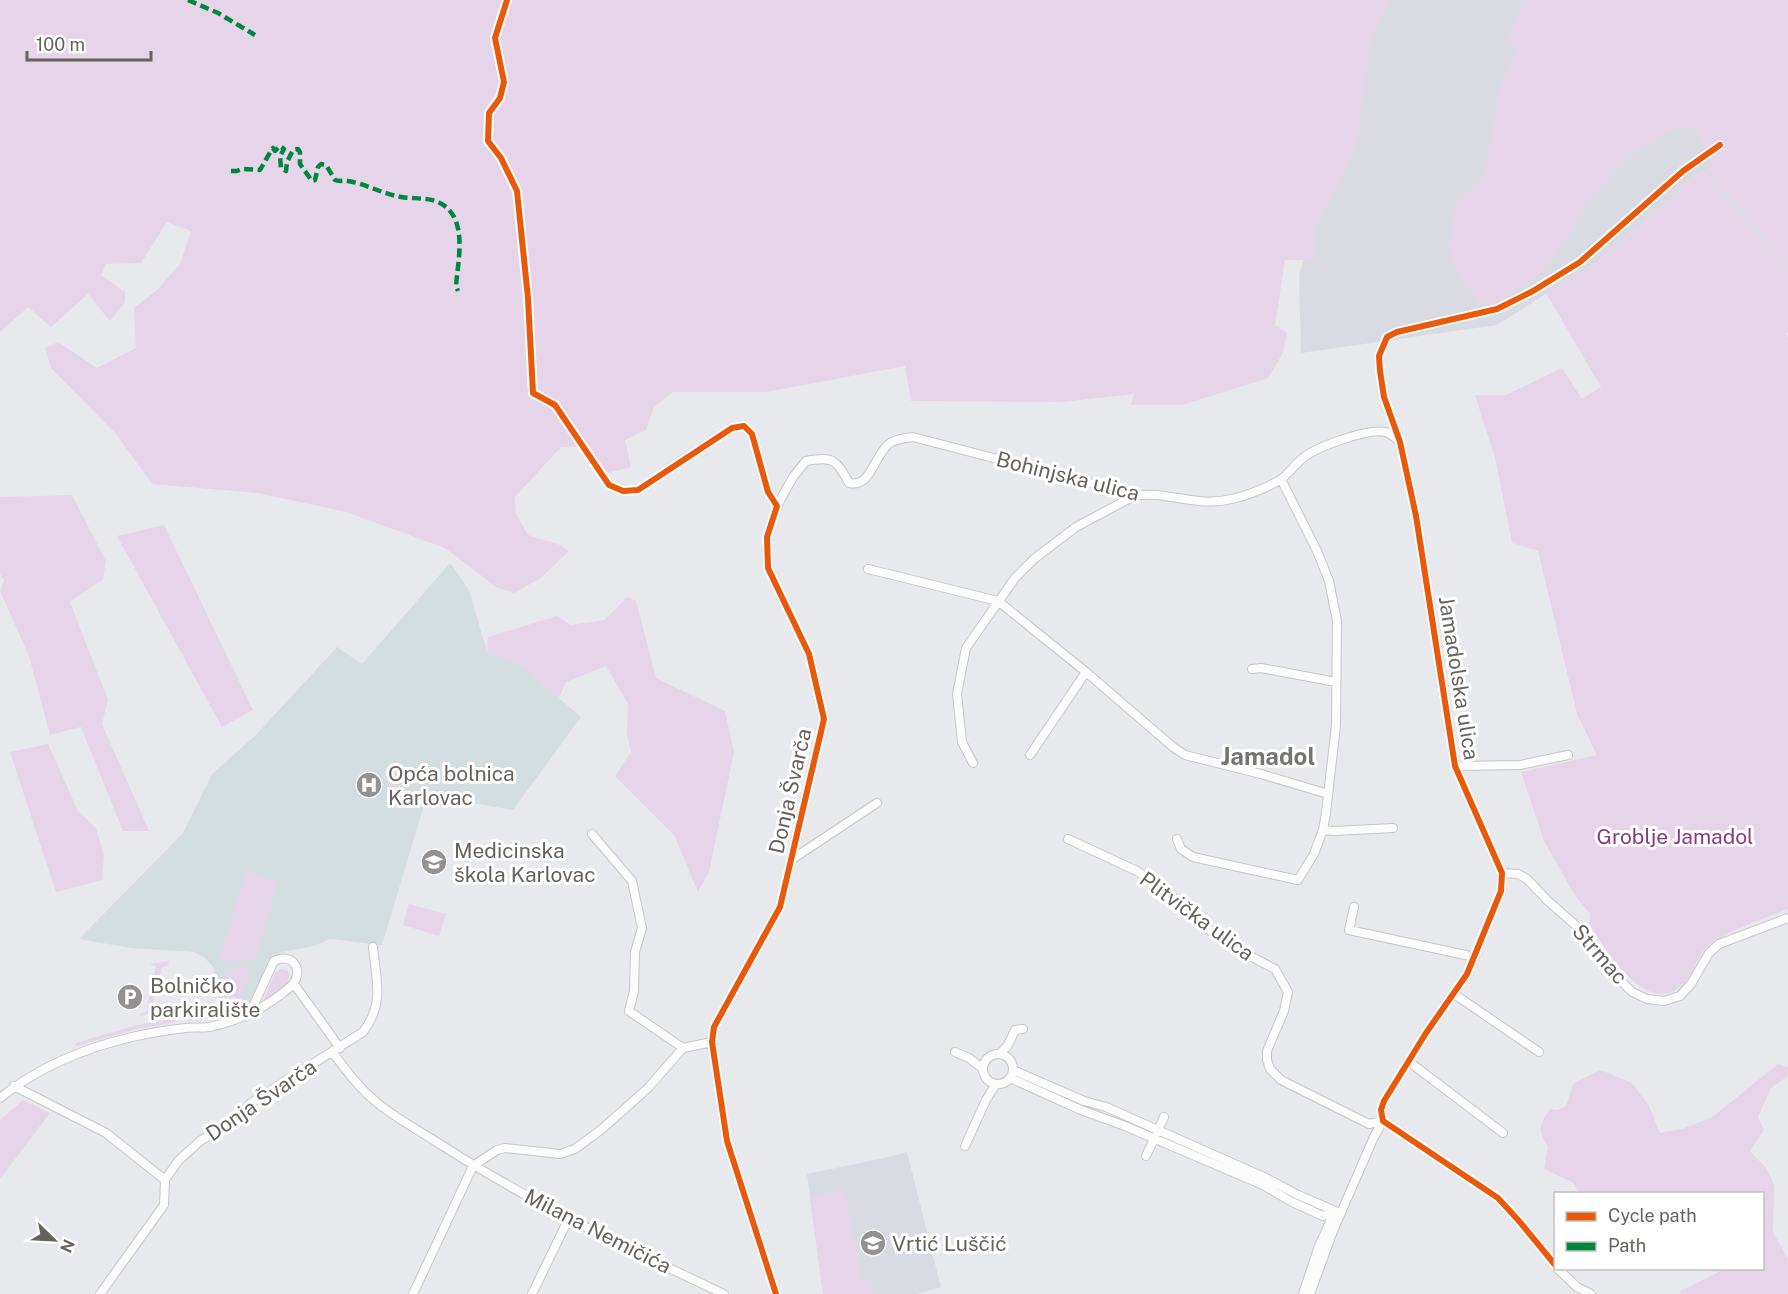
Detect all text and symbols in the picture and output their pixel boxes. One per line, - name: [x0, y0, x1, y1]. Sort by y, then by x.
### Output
- scale bar: [27, 24, 152, 62]
- text: 100 m: [36, 34, 85, 55]
- street label: Bohinjska ulica: [994, 446, 1142, 506]
- street label: Jamadolska ulica: [1434, 594, 1484, 762]
- street label: Donja Švarča: [763, 726, 817, 856]
- district label: Jamadol: [1221, 742, 1315, 770]
- place label: Opća bolnica Karlovac: [388, 761, 515, 810]
- hospital icon: Opća bolnica Karlovac: [354, 770, 384, 800]
- park label: Groblje Jamadol: [1597, 824, 1753, 849]
- place label: Medicinska škola Karlovac: [454, 838, 596, 887]
- school or university icon: Medicinska škola Karlovac: [419, 847, 449, 877]
- street label: Plitvička ulica: [1135, 866, 1259, 966]
- street label: Strmac: [1567, 919, 1633, 989]
- place label: Bolničko parkiralište: [150, 973, 260, 1022]
- parking icon: Bolničko parkiralište: [115, 982, 145, 1012]
- street label: Donja Švarča: [201, 1054, 321, 1146]
- street label: Milana Nemičića: [521, 1183, 675, 1279]
- legend: [1554, 1192, 1764, 1270]
- text: Cycle path: [1608, 1205, 1697, 1226]
- north arrow: [24, 1210, 84, 1270]
- school or university icon: Vrtić Luščić: [858, 1228, 888, 1258]
- place label: Vrtić Luščić: [892, 1231, 1007, 1256]
- text: Path: [1608, 1235, 1646, 1256]
- text: N: [56, 1236, 78, 1255]

